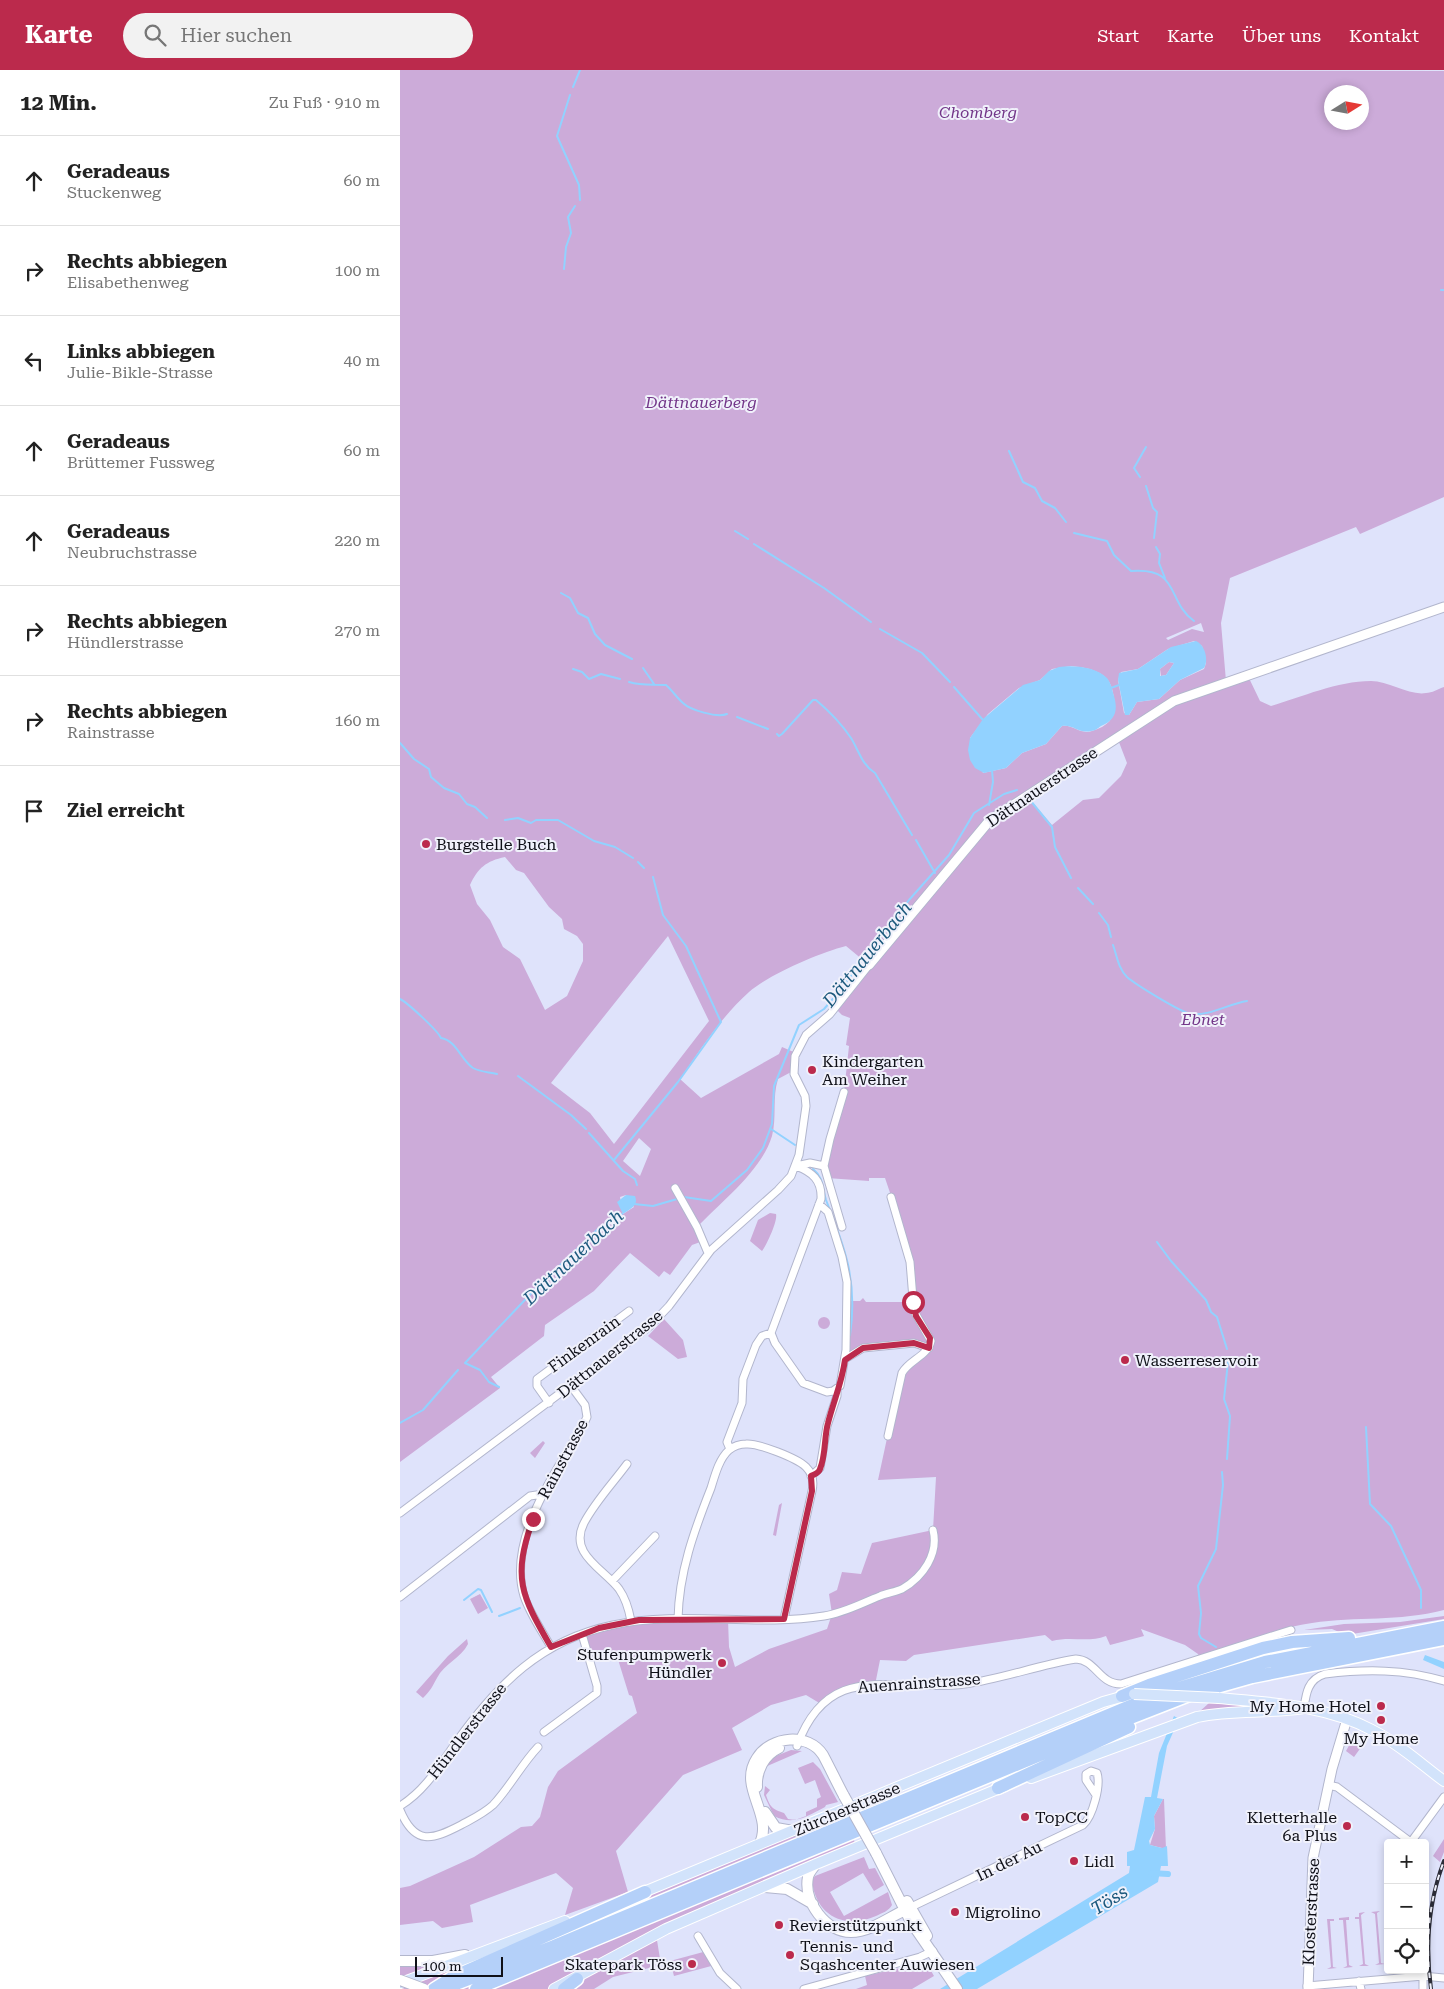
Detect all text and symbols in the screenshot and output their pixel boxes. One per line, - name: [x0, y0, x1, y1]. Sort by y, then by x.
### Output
- search box: [123, 13, 473, 58]
- text: Karte: [25, 21, 93, 49]
- icon: search: [141, 21, 169, 49]
- text: Hier suchen: [181, 24, 292, 47]
- text: Start: [1097, 25, 1139, 46]
- text: Karte: [1167, 25, 1214, 46]
- text: Über uns: [1242, 25, 1321, 46]
- text: Kontakt: [1349, 25, 1419, 46]
- north arrow: [1324, 85, 1369, 130]
- text: 12 Min.: [20, 91, 97, 115]
- text: Zu Fuß · 910 m: [269, 93, 380, 112]
- park label: Chomberg: [939, 103, 1017, 122]
- text: Geradeaus: [67, 160, 170, 183]
- icon: ahead: [20, 167, 48, 195]
- text: 60 m: [343, 171, 380, 190]
- text: Stuckenweg: [67, 183, 161, 202]
- text: Rechts abbiegen: [67, 250, 227, 273]
- icon: right: [20, 257, 48, 285]
- text: 100 m: [334, 261, 380, 280]
- text: Elisabethenweg: [67, 273, 189, 292]
- text: Links abbiegen: [67, 340, 215, 363]
- icon: left: [20, 347, 48, 375]
- text: 40 m: [343, 351, 380, 370]
- text: Julie-Bikle-Strasse: [67, 363, 213, 382]
- park label: Dättnauerberg: [644, 393, 757, 412]
- text: Geradeaus: [67, 430, 170, 453]
- icon: ahead: [20, 437, 48, 465]
- text: 60 m: [343, 441, 380, 460]
- text: Brüttemer Fussweg: [67, 453, 214, 472]
- text: Geradeaus: [67, 520, 170, 543]
- icon: ahead: [20, 527, 48, 555]
- text: 220 m: [334, 531, 380, 550]
- text: Neubruchstrasse: [67, 543, 197, 562]
- text: Rechts abbiegen: [67, 610, 227, 633]
- icon: right: [20, 617, 48, 645]
- text: 270 m: [334, 621, 380, 640]
- text: Hündlerstrasse: [67, 633, 184, 652]
- text: Rechts abbiegen: [67, 700, 227, 723]
- icon: right: [20, 707, 48, 735]
- text: 160 m: [334, 711, 380, 730]
- text: Rainstrasse: [67, 723, 155, 742]
- street label: Dättnauerstrasse: [983, 743, 1101, 831]
- icon: arrive: [20, 797, 48, 825]
- text: Ziel erreicht: [67, 799, 185, 822]
- place label: Burgstelle Buch: [436, 835, 556, 854]
- marker: Burgstelle Buch: [420, 838, 432, 850]
- water label: Dättnauerbach: [818, 897, 916, 1012]
- park label: Ebnet: [1180, 1010, 1225, 1029]
- place label: Kindergarten Am Weiher: [822, 1052, 924, 1089]
- marker: Kindergarten Am Weiher: [806, 1064, 818, 1076]
- water label: Dättnauerbach: [518, 1205, 628, 1309]
- route start: [902, 1291, 925, 1314]
- street label: Dättnauerstrasse: [554, 1306, 667, 1402]
- street label: Finkenrain: [544, 1312, 624, 1376]
- place label: Wasserreservoir: [1135, 1351, 1259, 1370]
- marker: Wasserreservoir: [1119, 1354, 1131, 1366]
- street label: Rainstrasse: [534, 1416, 592, 1502]
- route end: [522, 1508, 545, 1531]
- place label: Stufenpumpwerk Hündler: [577, 1645, 712, 1682]
- marker: Stufenpumpwerk Hündler: [716, 1657, 728, 1669]
- street label: Auenrainstrasse: [857, 1669, 981, 1697]
- street label: Hündlerstrasse: [424, 1679, 511, 1783]
- place label: My Home Hotel: [1250, 1697, 1371, 1716]
- marker: My Home Hotel: [1375, 1700, 1387, 1712]
- marker: My Home: [1375, 1714, 1387, 1726]
- place label: My Home: [1343, 1729, 1419, 1748]
- street label: Zürcherstrasse: [791, 1778, 903, 1840]
- place label: TopCC: [1035, 1808, 1088, 1827]
- place label: Kletterhalle 6a Plus: [1247, 1808, 1337, 1845]
- marker: TopCC: [1019, 1811, 1031, 1823]
- marker: Kletterhalle 6a Plus: [1341, 1820, 1353, 1832]
- street label: In der Au: [973, 1837, 1045, 1885]
- map controls: [1384, 1839, 1429, 1974]
- button: +: [1384, 1839, 1429, 1884]
- place label: Lidl: [1084, 1852, 1114, 1871]
- marker: Lidl: [1068, 1855, 1080, 1867]
- street label: Klosterstrasse: [1299, 1858, 1323, 1966]
- water label: Töss: [1087, 1881, 1131, 1919]
- button: −: [1384, 1884, 1429, 1929]
- place label: Migrolino: [965, 1903, 1041, 1922]
- marker: Migrolino: [949, 1906, 961, 1918]
- place label: Revierstützpunkt: [789, 1916, 922, 1935]
- marker: Revierstützpunkt: [773, 1919, 785, 1931]
- button: locate: [1384, 1929, 1429, 1974]
- place label: Tennis- und Sqashcenter Auwiesen: [800, 1937, 975, 1974]
- marker: Tennis- und Sqashcenter Auwiesen: [784, 1949, 796, 1961]
- scale bar: [415, 1954, 502, 1977]
- place label: Skatepark Töss: [565, 1955, 682, 1974]
- text: 100 m: [422, 1958, 462, 1974]
- marker: Skatepark Töss: [686, 1958, 698, 1970]

